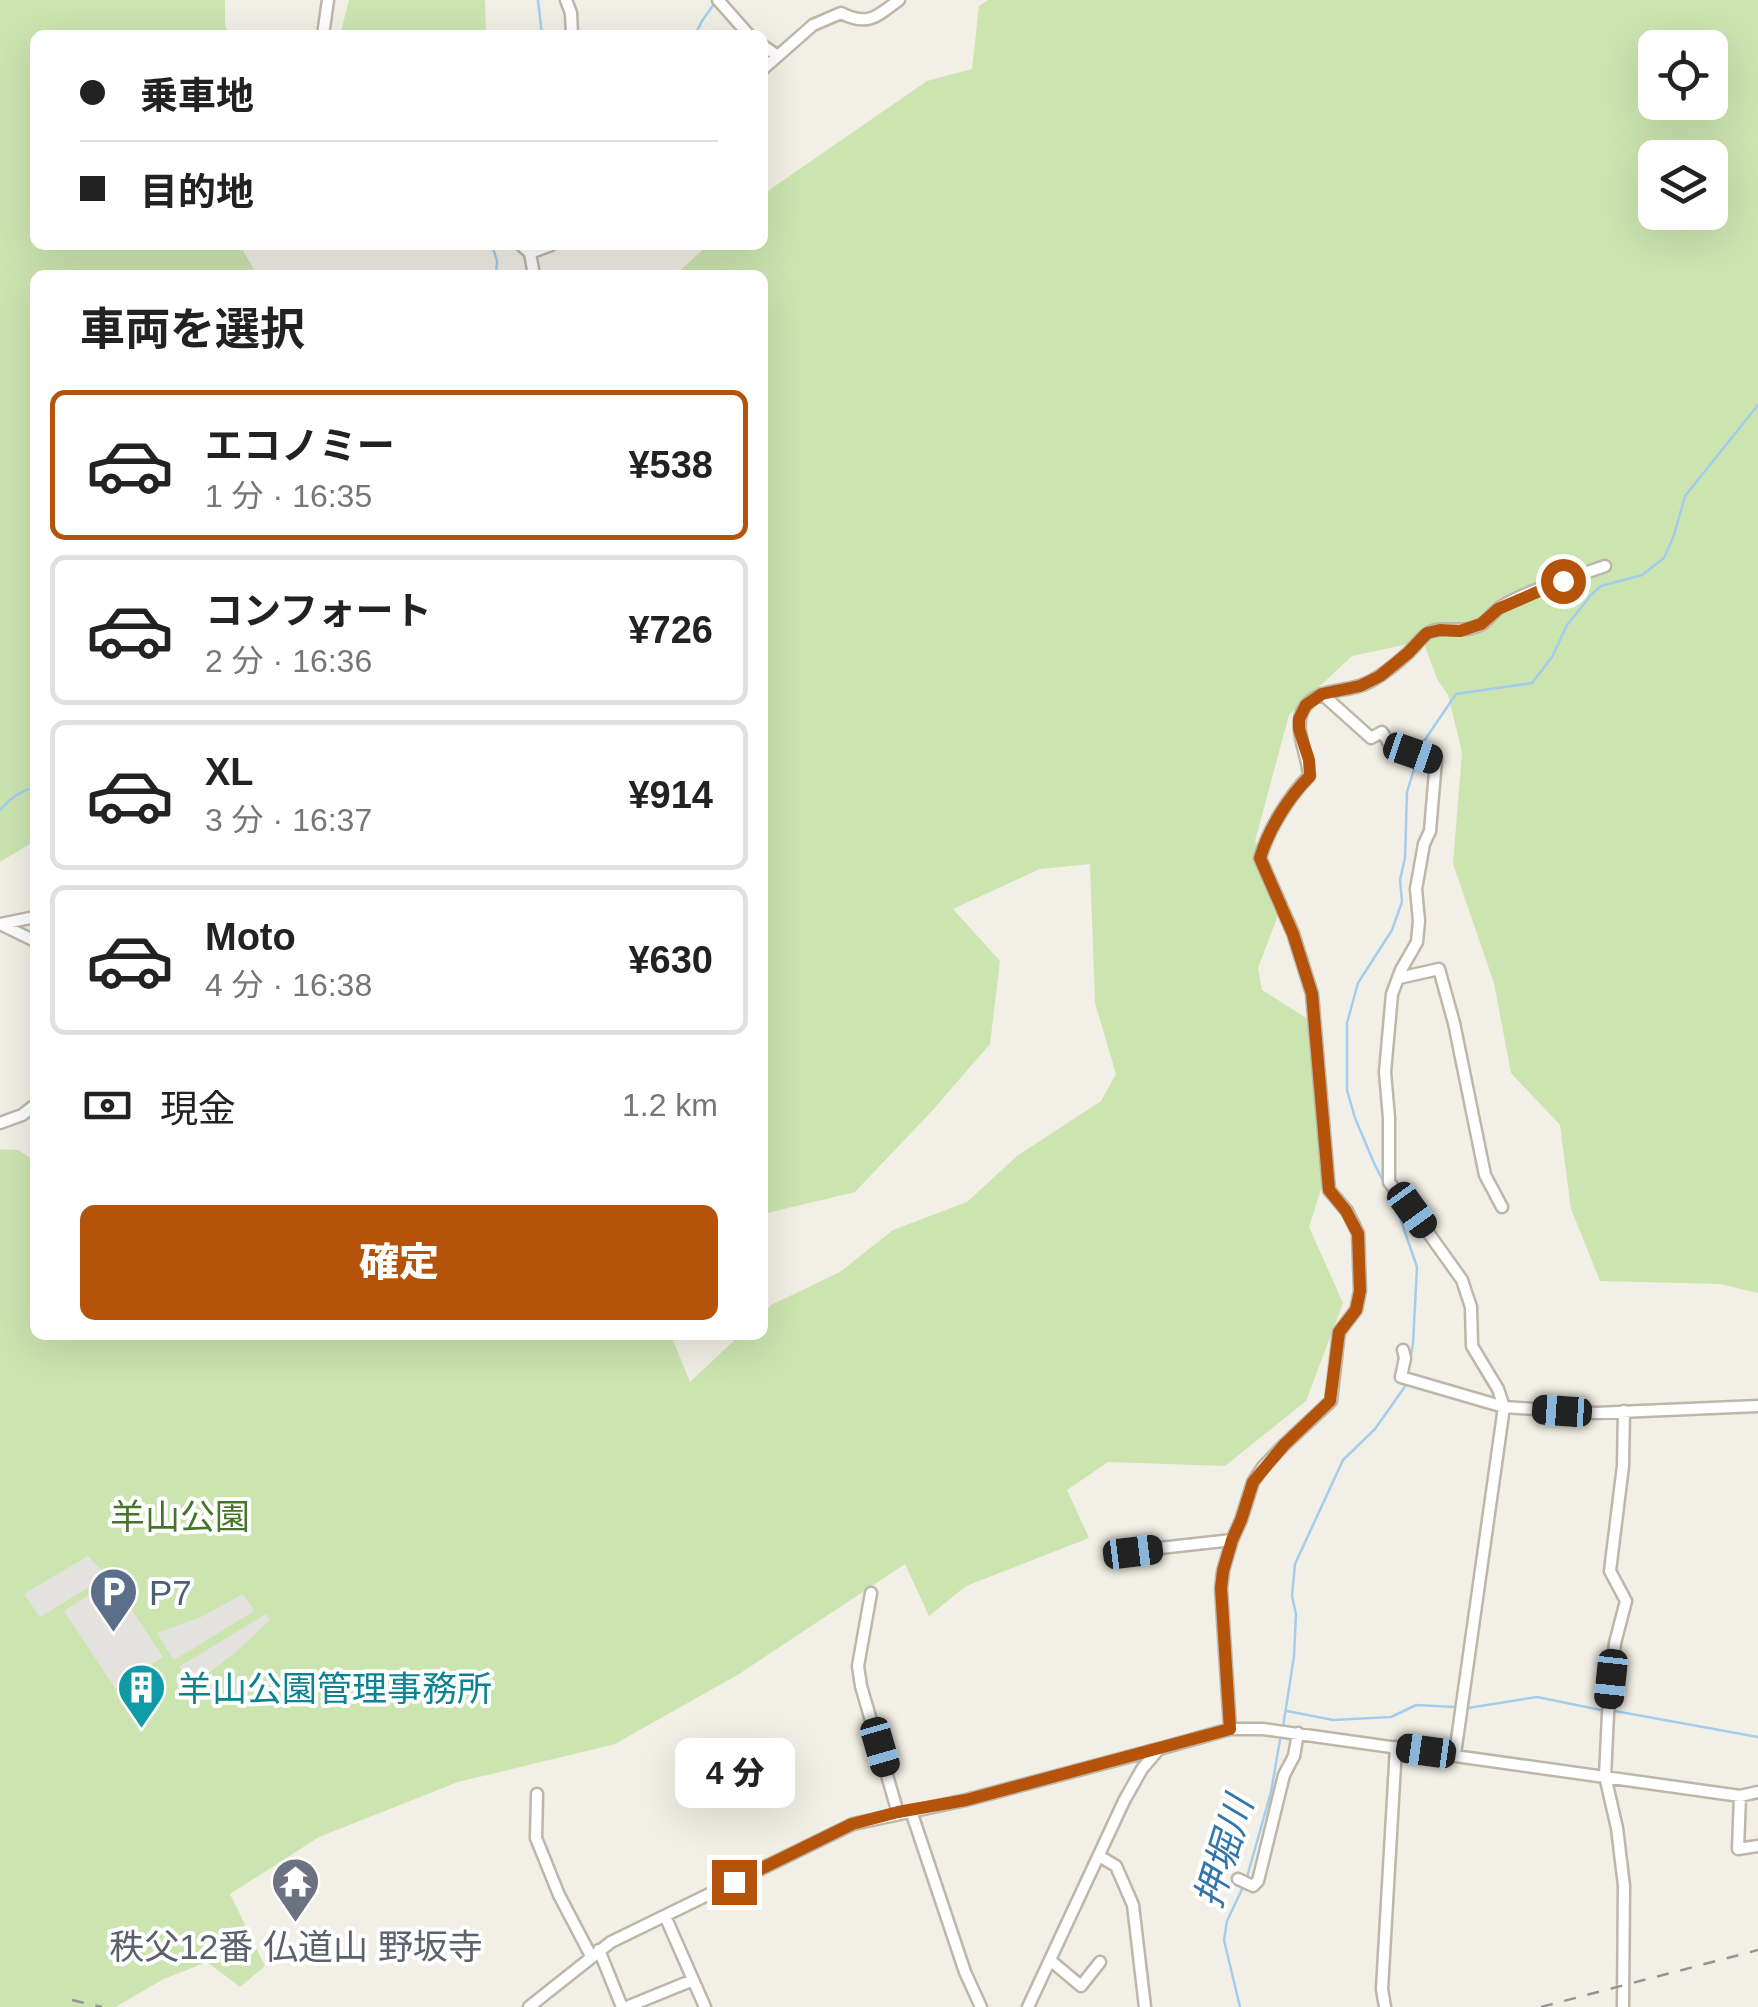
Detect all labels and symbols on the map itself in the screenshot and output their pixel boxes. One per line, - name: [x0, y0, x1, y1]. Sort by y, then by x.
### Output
- route start: [1541, 559, 1586, 604]
- car: [1380, 729, 1446, 777]
- car: [1382, 1177, 1442, 1243]
- car: [1531, 1394, 1593, 1428]
- park label: 羊山公園: [110, 1497, 250, 1536]
- car: [1101, 1533, 1165, 1571]
- parking icon: P7: [88, 1566, 140, 1634]
- place label: P7: [149, 1573, 192, 1612]
- car: [1593, 1648, 1629, 1710]
- building icon: 羊山公園管理事務所: [116, 1662, 168, 1730]
- place label: 羊山公園管理事務所: [177, 1669, 492, 1708]
- car: [857, 1714, 903, 1780]
- car: [1394, 1732, 1458, 1770]
- callout: 4 分: [674, 1737, 794, 1807]
- water label: 押堀川: [1187, 1788, 1262, 1913]
- temple icon: 秩父12番 仏道山 野坂寺: [270, 1856, 322, 1924]
- route end: [712, 1860, 757, 1905]
- place label: 秩父12番 仏道山 野坂寺: [109, 1927, 483, 1966]

